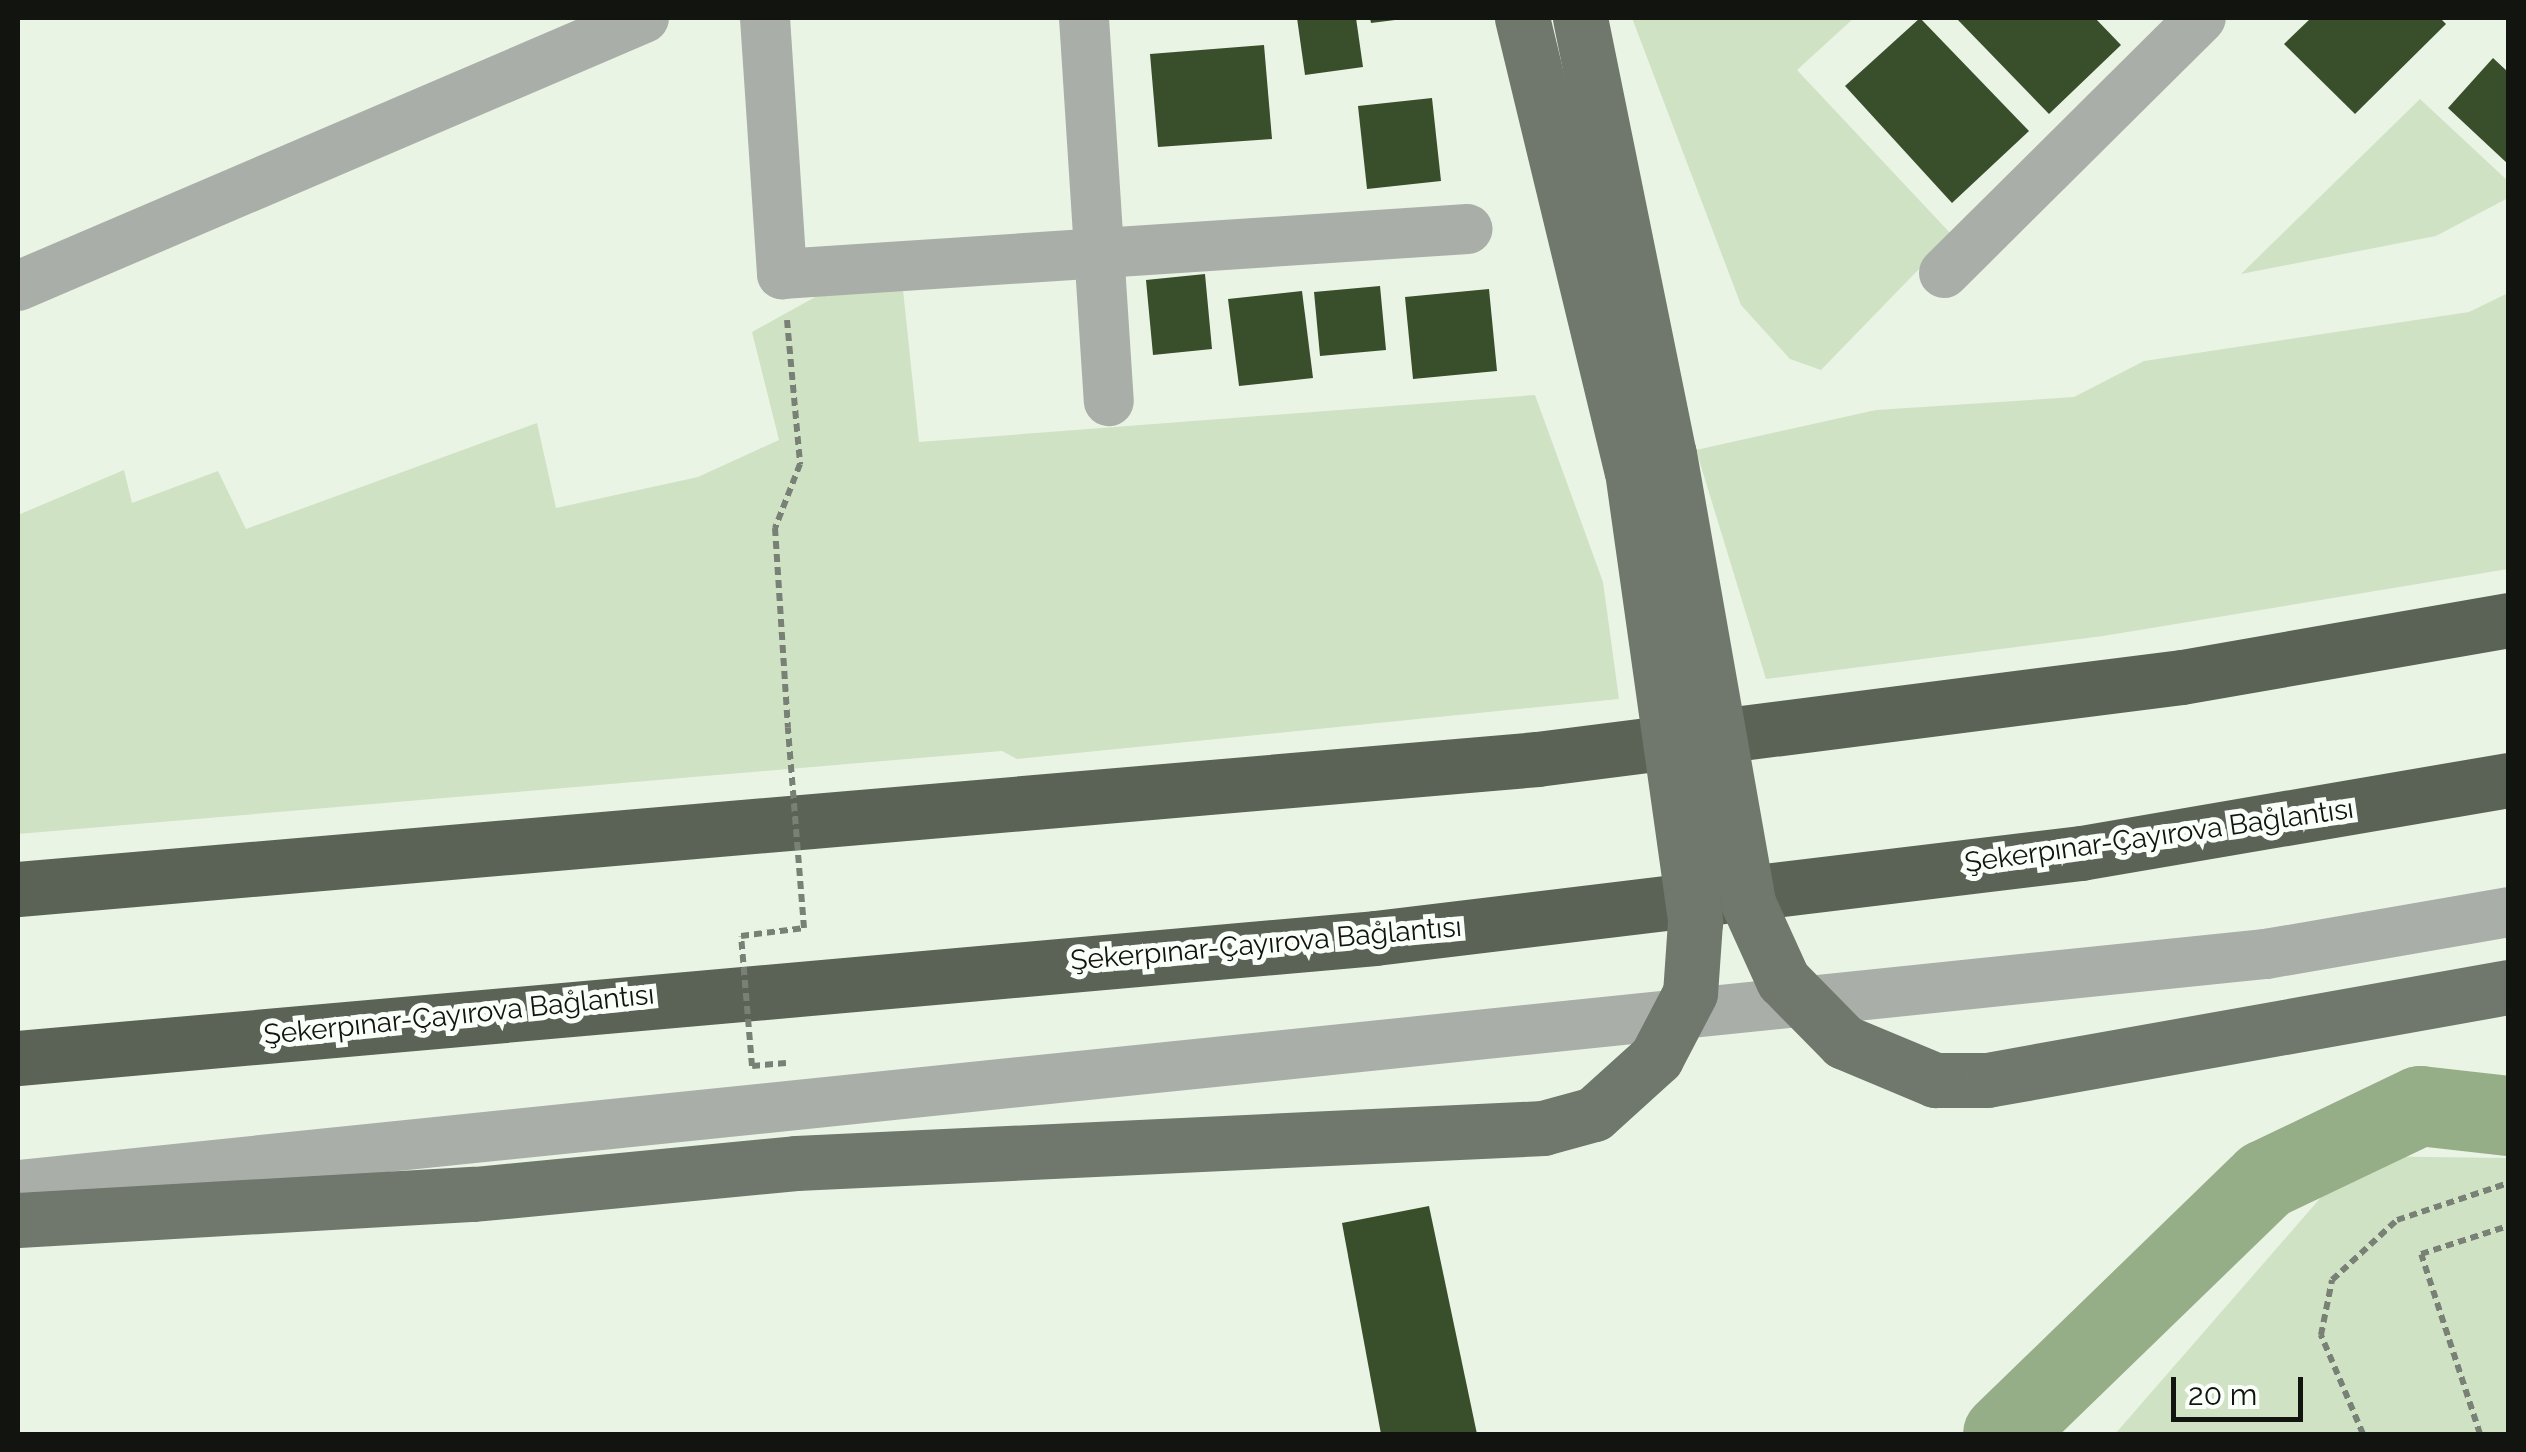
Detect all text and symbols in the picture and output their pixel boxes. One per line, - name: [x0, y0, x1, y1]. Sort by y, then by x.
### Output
- street label: Şekerpınar-Çayırova Bağlantısı: [1962, 792, 2356, 880]
- street label: Şekerpınar-Çayırova Bağlantısı: [1069, 910, 1463, 978]
- street label: Şekerpınar-Çayırova Bağlantısı: [262, 978, 656, 1052]
- scale bar: [2176, 1357, 2308, 1419]
- text: 20 m: [2188, 1377, 2257, 1412]

